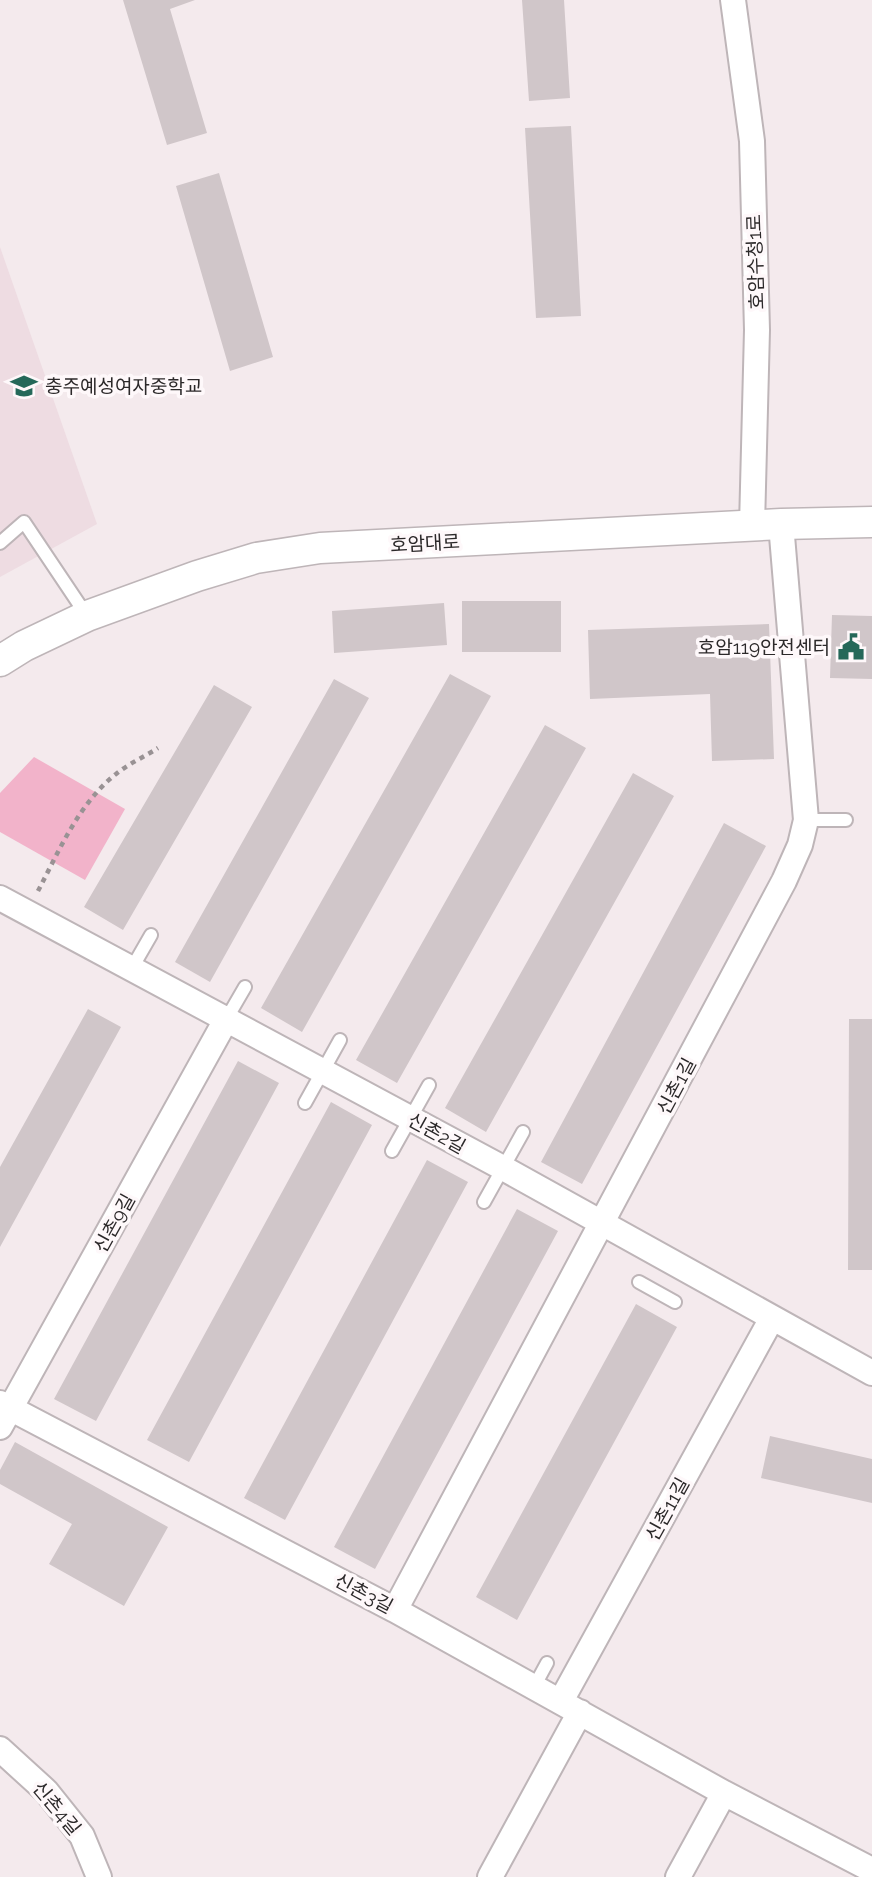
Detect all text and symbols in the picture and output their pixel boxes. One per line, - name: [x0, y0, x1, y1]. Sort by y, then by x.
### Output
- street label: 호암수청1로: [742, 214, 768, 310]
- school or university icon: 충주예성여자중학교: [9, 371, 39, 401]
- place label: 충주예성여자중학교: [45, 375, 202, 397]
- street label: 호암대로: [390, 530, 460, 556]
- public building icon: 호암119안전센터: [836, 632, 866, 662]
- place label: 호암119안전센터: [698, 636, 830, 658]
- street label: 신촌1길: [652, 1054, 700, 1118]
- street label: 신촌2길: [404, 1108, 470, 1158]
- street label: 신촌9길: [89, 1190, 139, 1256]
- street label: 신촌11길: [641, 1474, 693, 1544]
- street label: 신촌3길: [331, 1569, 397, 1617]
- street label: 신촌4길: [28, 1777, 86, 1839]

